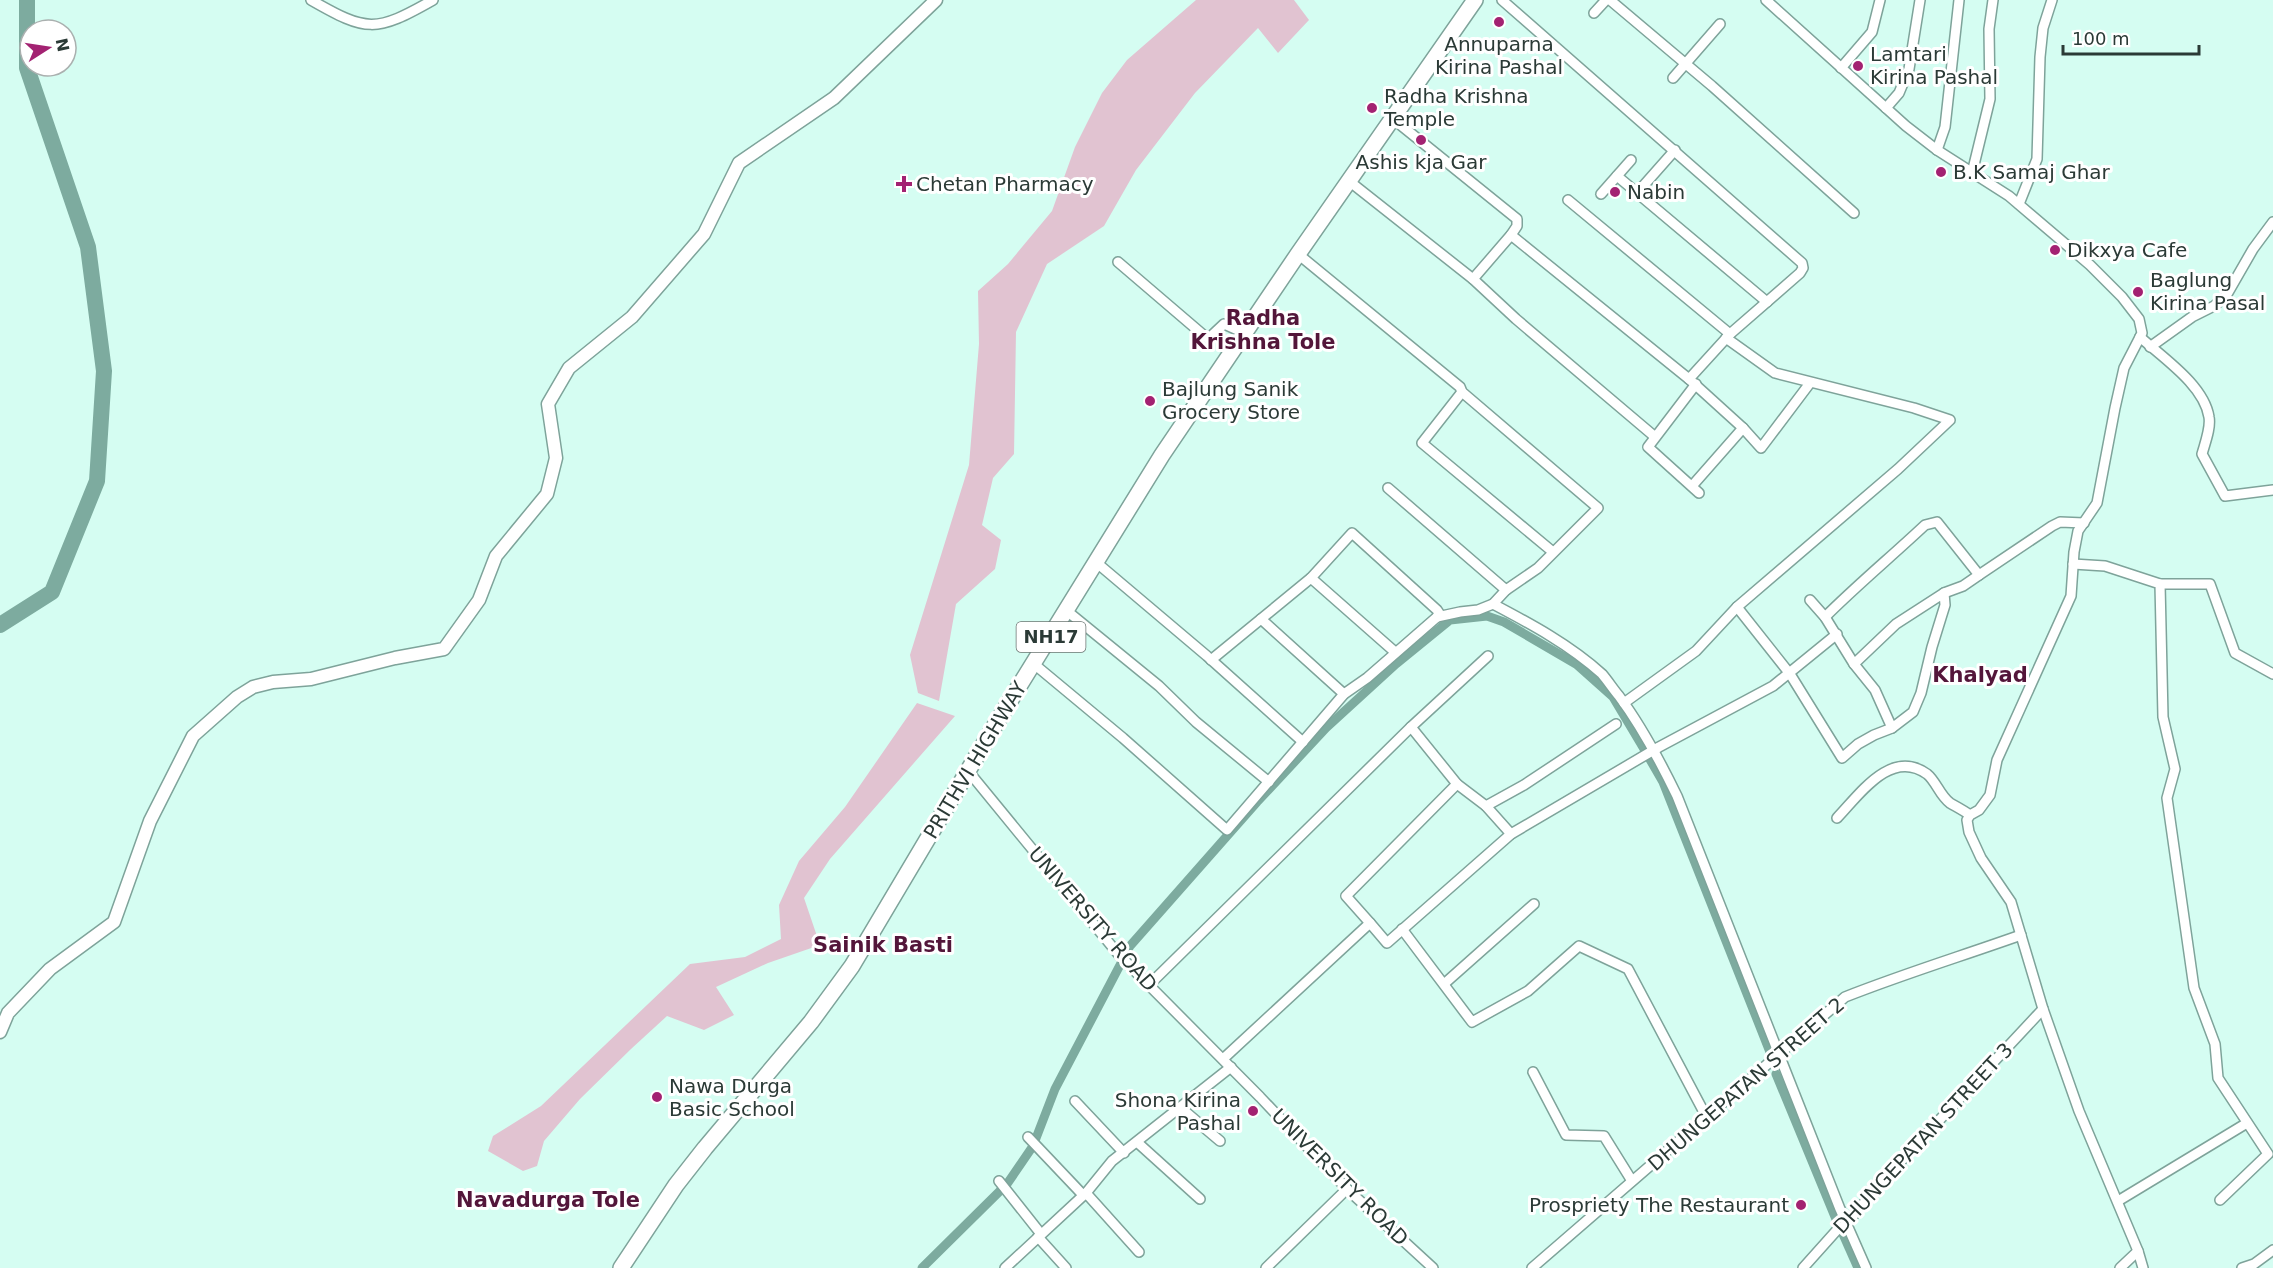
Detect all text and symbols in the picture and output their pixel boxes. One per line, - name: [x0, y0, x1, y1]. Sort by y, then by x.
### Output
- marker: Annuparna Kirina Pashal: [1492, 15, 1506, 29]
- north arrow: [18, 18, 78, 78]
- scale bar: [2063, 18, 2200, 56]
- text: 100 m: [2072, 28, 2130, 49]
- place label: Annuparna Kirina Pashal: [1435, 32, 1563, 79]
- text: N: [51, 36, 73, 54]
- place label: Lamtari Kirina Pashal: [1870, 42, 1998, 89]
- marker: Lamtari Kirina Pashal: [1851, 59, 1865, 73]
- place label: Radha Krishna Temple: [1383, 84, 1529, 131]
- marker: Radha Krishna Temple: [1365, 101, 1379, 115]
- marker: Ashis kja Gar: [1414, 133, 1428, 147]
- place label: Ashis kja Gar: [1356, 150, 1487, 174]
- place label: B.K Samaj Ghar: [1953, 160, 2111, 184]
- marker: B.K Samaj Ghar: [1934, 165, 1948, 179]
- place label: Chetan Pharmacy: [916, 172, 1094, 196]
- marker: Chetan Pharmacy: [897, 177, 911, 191]
- place label: Nabin: [1627, 180, 1685, 204]
- marker: Nabin: [1608, 185, 1622, 199]
- place label: Dikxya Cafe: [2067, 238, 2187, 262]
- marker: Dikxya Cafe: [2048, 243, 2062, 257]
- place label: Baglung Kirina Pasal: [2150, 268, 2265, 315]
- marker: Baglung Kirina Pasal: [2131, 285, 2145, 299]
- district label: Radha Krishna Tole: [1190, 306, 1336, 354]
- place label: Bajlung Sanik Grocery Store: [1162, 377, 1300, 424]
- marker: Bajlung Sanik Grocery Store: [1143, 394, 1157, 408]
- road number: NH17: [1016, 622, 1086, 652]
- district label: Khalyad: [1932, 663, 2028, 687]
- street label: PRITHVI HIGHWAY: [918, 676, 1032, 843]
- street label: UNIVERSITY ROAD: [1024, 842, 1162, 996]
- district label: Sainik Basti: [813, 933, 953, 957]
- street label: DHUNGEPATAN STREET 2: [1643, 992, 1849, 1176]
- street label: DHUNGEPATAN STREET 3: [1828, 1038, 2018, 1238]
- place label: Nawa Durga Basic School: [669, 1074, 795, 1121]
- place label: Shona Kirina Pashal: [1115, 1088, 1241, 1135]
- marker: Nawa Durga Basic School: [650, 1090, 664, 1104]
- marker: Shona Kirina Pashal: [1246, 1104, 1260, 1118]
- street label: UNIVERSITY ROAD: [1267, 1104, 1413, 1250]
- district label: Navadurga Tole: [456, 1188, 640, 1212]
- place label: Prospriety The Restaurant: [1529, 1193, 1789, 1217]
- marker: Prospriety The Restaurant: [1794, 1198, 1808, 1212]

